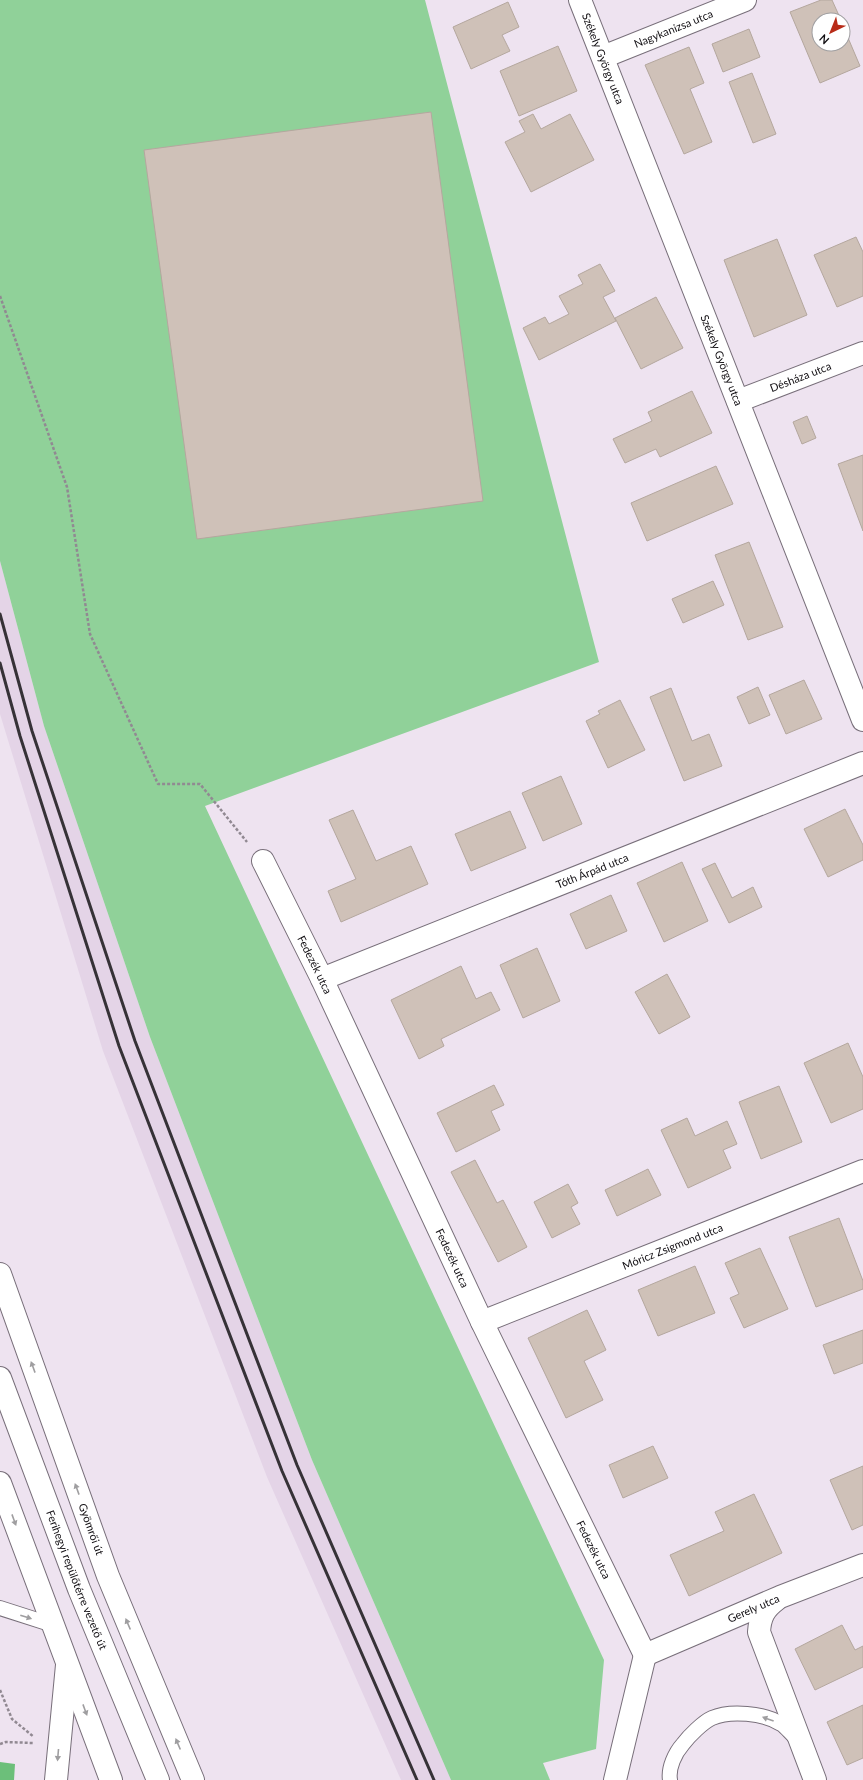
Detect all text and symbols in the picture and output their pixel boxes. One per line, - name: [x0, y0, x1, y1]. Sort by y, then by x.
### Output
- street label: Nagykanizsa utca: [632, 7, 715, 50]
- street label: Székely György utca: [580, 11, 627, 106]
- north arrow: [811, 12, 851, 52]
- text: N: [816, 32, 831, 47]
- street label: Székely György utca: [698, 313, 746, 407]
- street label: Désháza utca: [768, 359, 833, 394]
- street label: Tóth Árpád utca: [554, 850, 630, 891]
- street label: Fedezék utca: [295, 933, 335, 996]
- street label: Móricz Zsigmond utca: [620, 1220, 725, 1272]
- street label: Fedezék utca: [433, 1226, 472, 1289]
- one-way arrow: [30, 1360, 36, 1372]
- one-way arrow: [74, 1483, 80, 1495]
- street label: Gyömrői út: [76, 1501, 107, 1557]
- street label: Ferihegyi repülőtérre vezető út: [44, 1508, 110, 1651]
- one-way arrow: [11, 1514, 17, 1526]
- street label: Fedezék utca: [574, 1518, 614, 1581]
- street label: Gerely utca: [725, 1591, 781, 1625]
- one-way arrow: [21, 1614, 33, 1620]
- one-way arrow: [125, 1618, 131, 1629]
- one-way arrow: [83, 1704, 89, 1716]
- one-way arrow: [762, 1715, 774, 1721]
- one-way arrow: [175, 1738, 181, 1750]
- one-way arrow: [55, 1749, 62, 1761]

